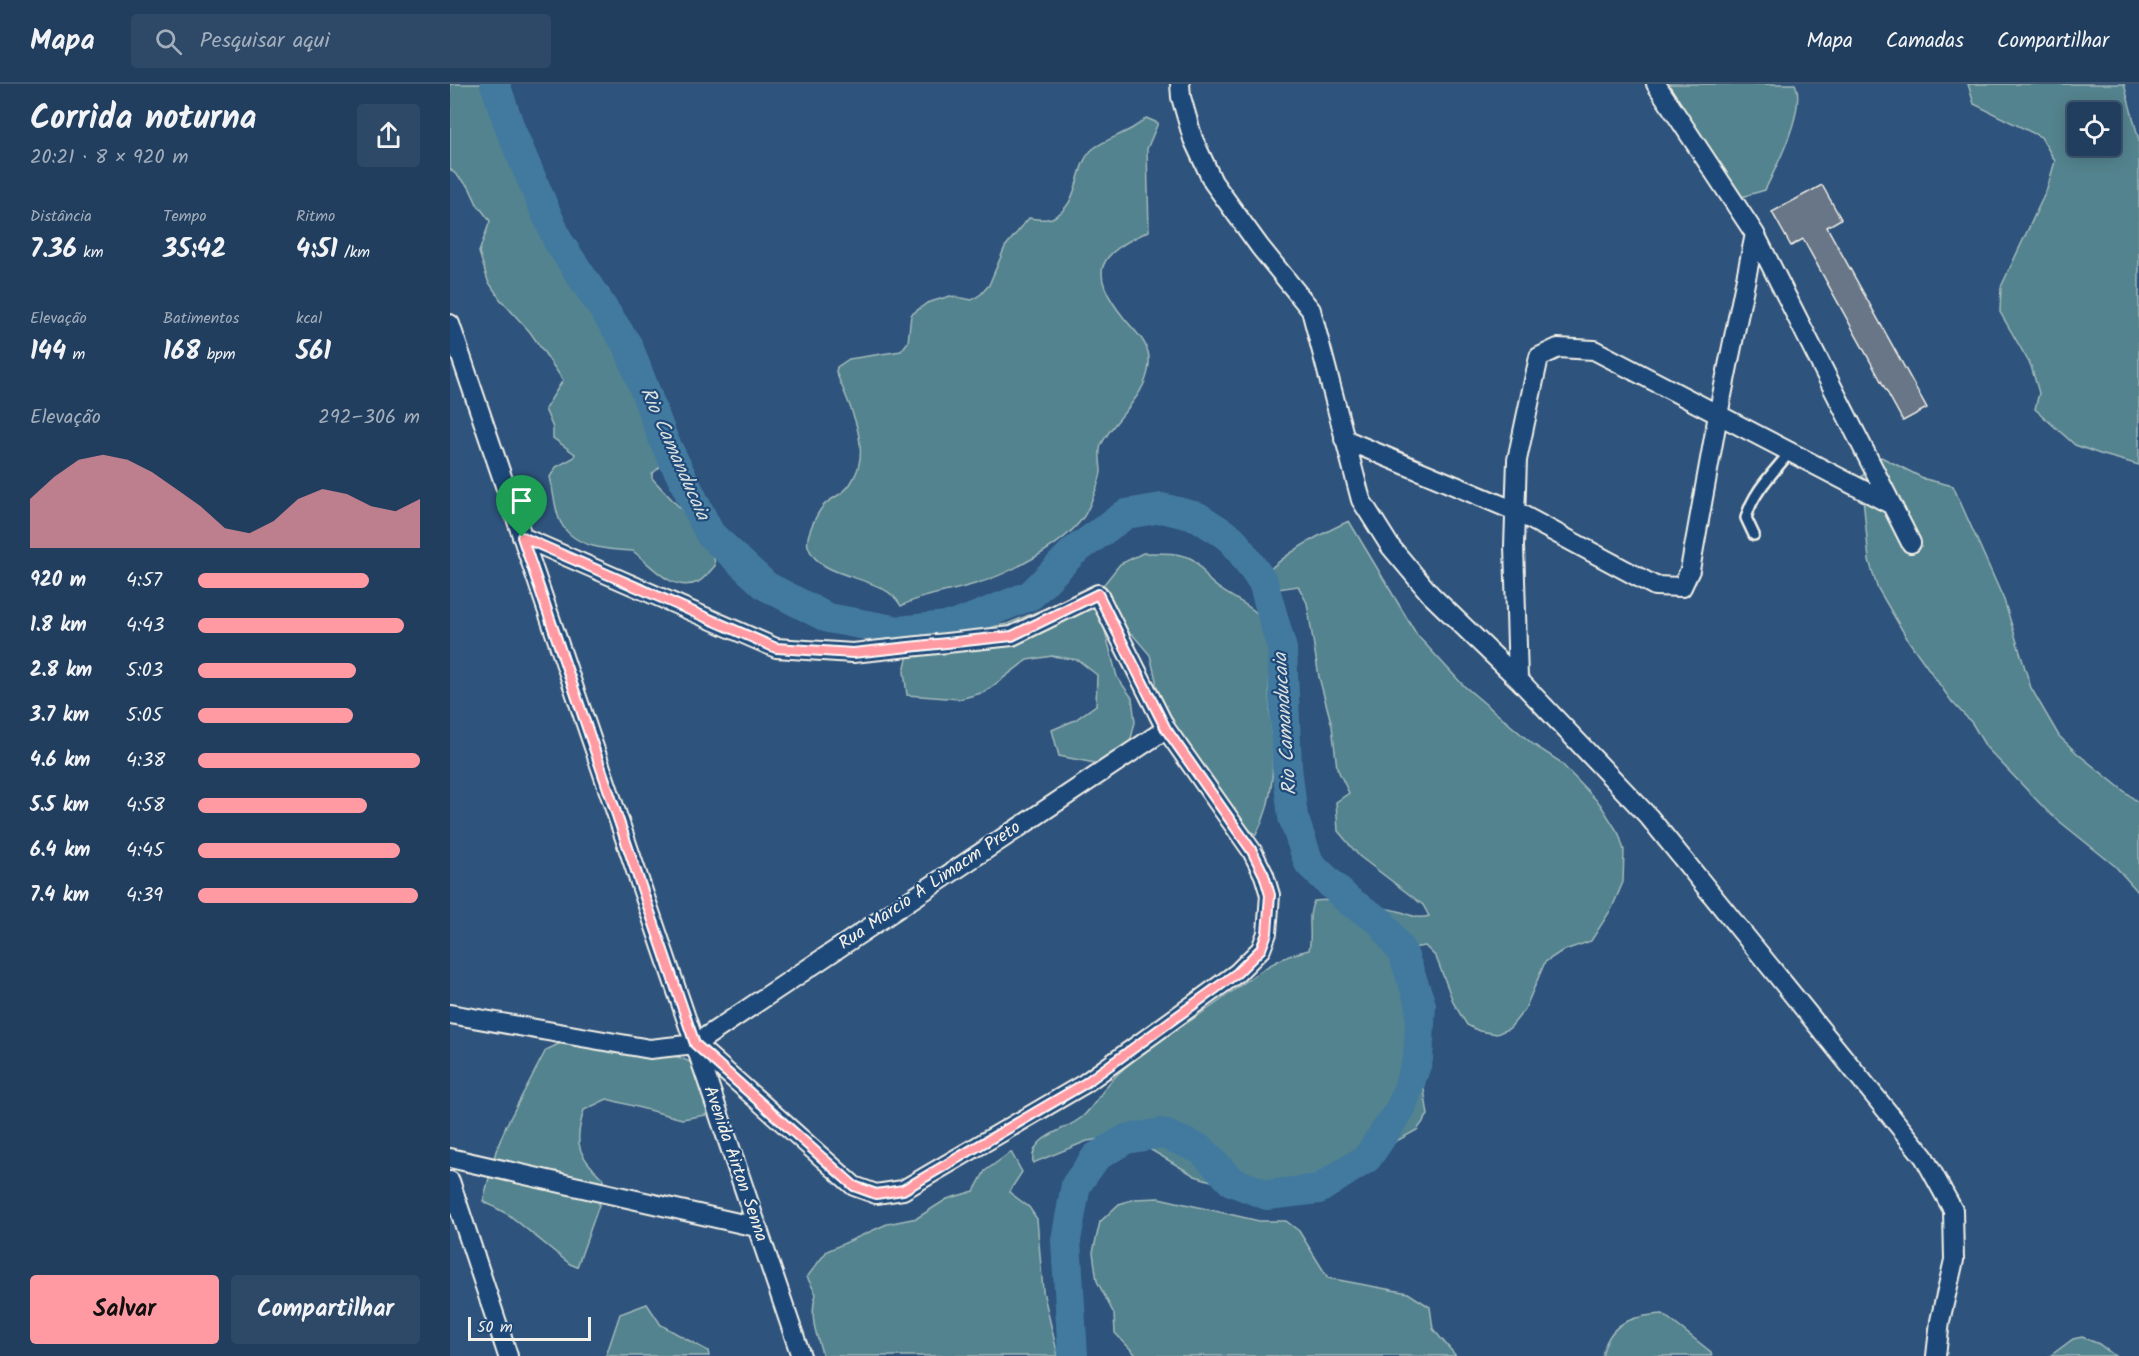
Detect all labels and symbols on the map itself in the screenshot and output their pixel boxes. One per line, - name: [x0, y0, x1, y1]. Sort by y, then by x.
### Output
- water label: Rio Camanducaia: [630, 382, 718, 527]
- pin: [496, 475, 547, 537]
- water label: Rio Camanducaia: [1265, 650, 1307, 796]
- street label: Rua Marcio A Limacm Preto: [833, 814, 1027, 958]
- street label: Avenida Airton Senna: [695, 1082, 775, 1246]
- scale bar: [468, 1314, 591, 1342]

